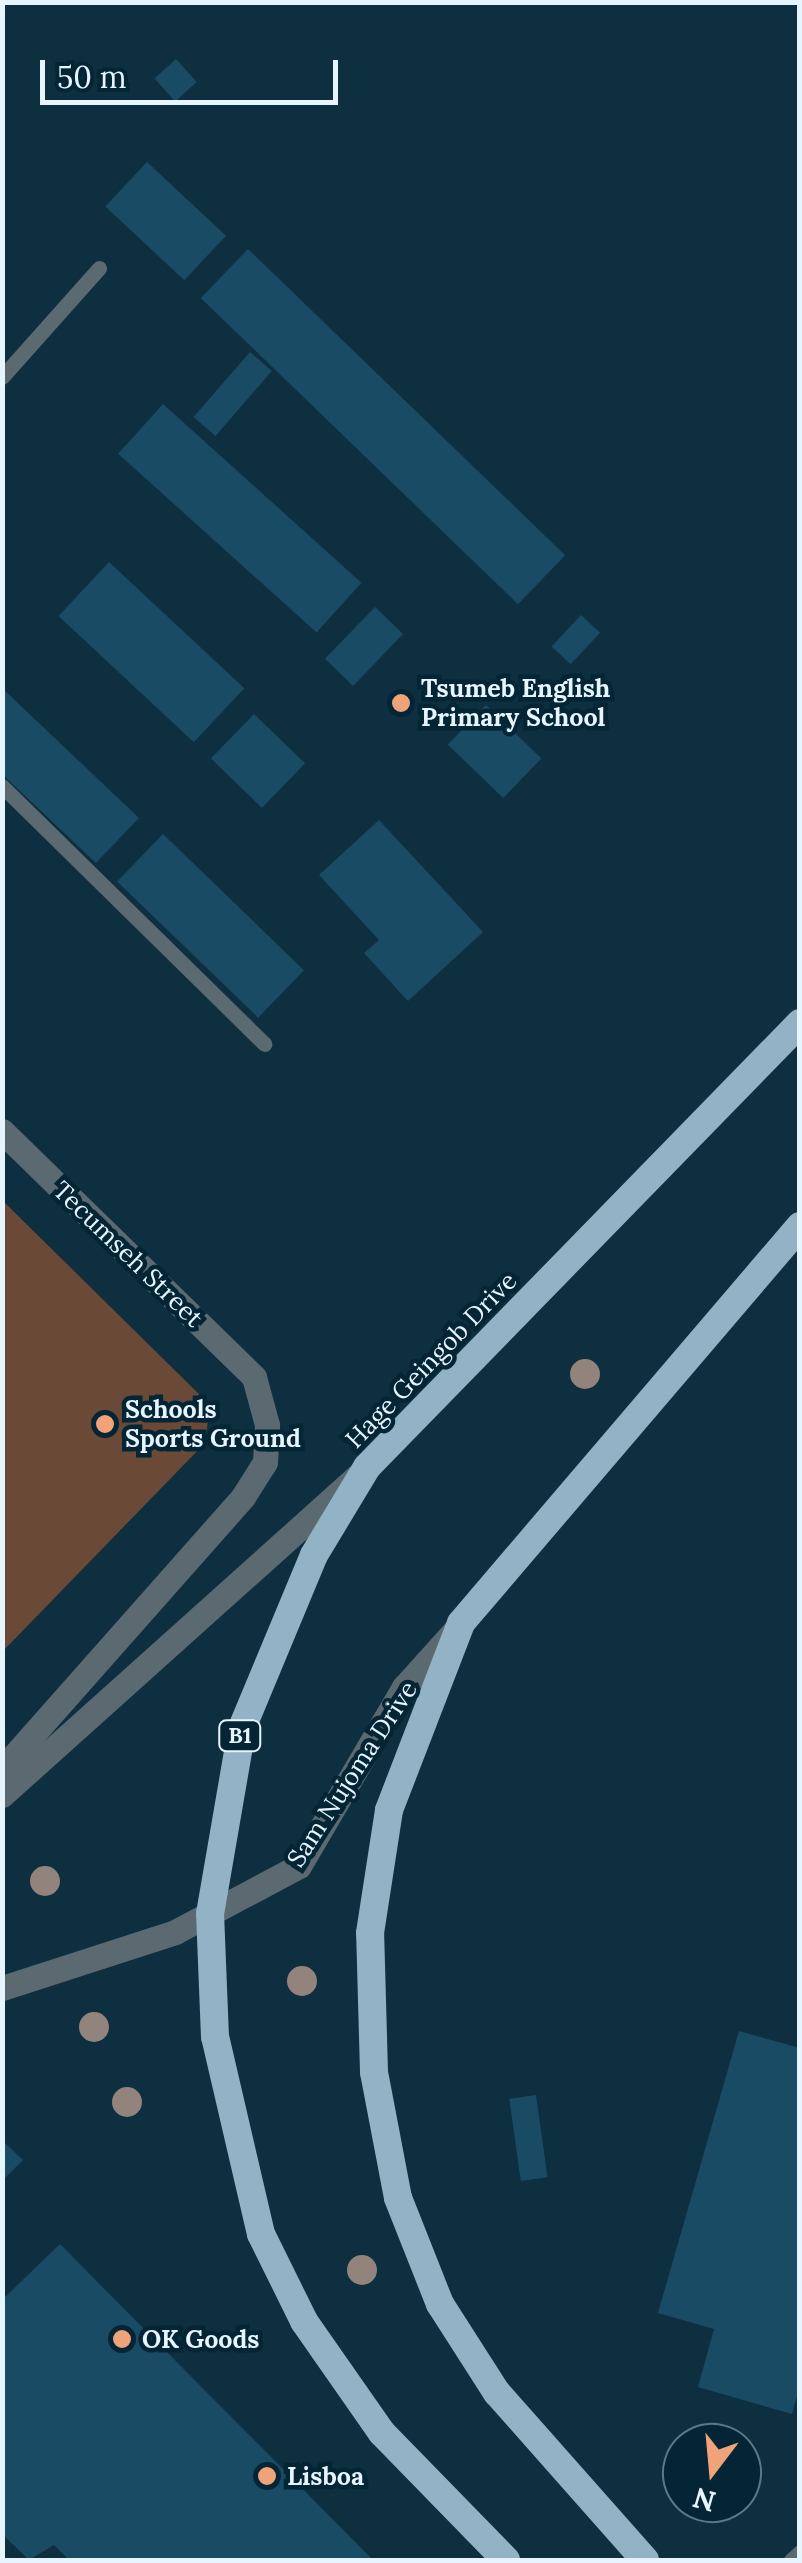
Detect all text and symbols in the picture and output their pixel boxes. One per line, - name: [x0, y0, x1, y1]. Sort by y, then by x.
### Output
- scale bar: [45, 40, 342, 102]
- text: 50 m: [57, 58, 127, 96]
- place label: Tsumeb English Primary School: [421, 674, 610, 733]
- marker: Tsumeb English Primary School: [390, 692, 412, 714]
- street label: Tecumseh Street: [47, 1175, 209, 1333]
- street label: Hage Geingob Drive: [339, 1266, 523, 1454]
- place label: Schools Sports Ground: [125, 1395, 301, 1454]
- marker: Schools Sports Ground: [94, 1413, 116, 1435]
- street label: Sam Nujoma Drive: [281, 1675, 423, 1873]
- road number: B1: [218, 1719, 262, 1753]
- place label: OK Goods: [142, 2324, 259, 2354]
- marker: OK Goods: [111, 2328, 133, 2350]
- north arrow: [662, 2423, 762, 2523]
- place label: Lisboa: [287, 2461, 364, 2491]
- marker: Lisboa: [256, 2465, 278, 2487]
- text: N: [689, 2480, 720, 2520]

